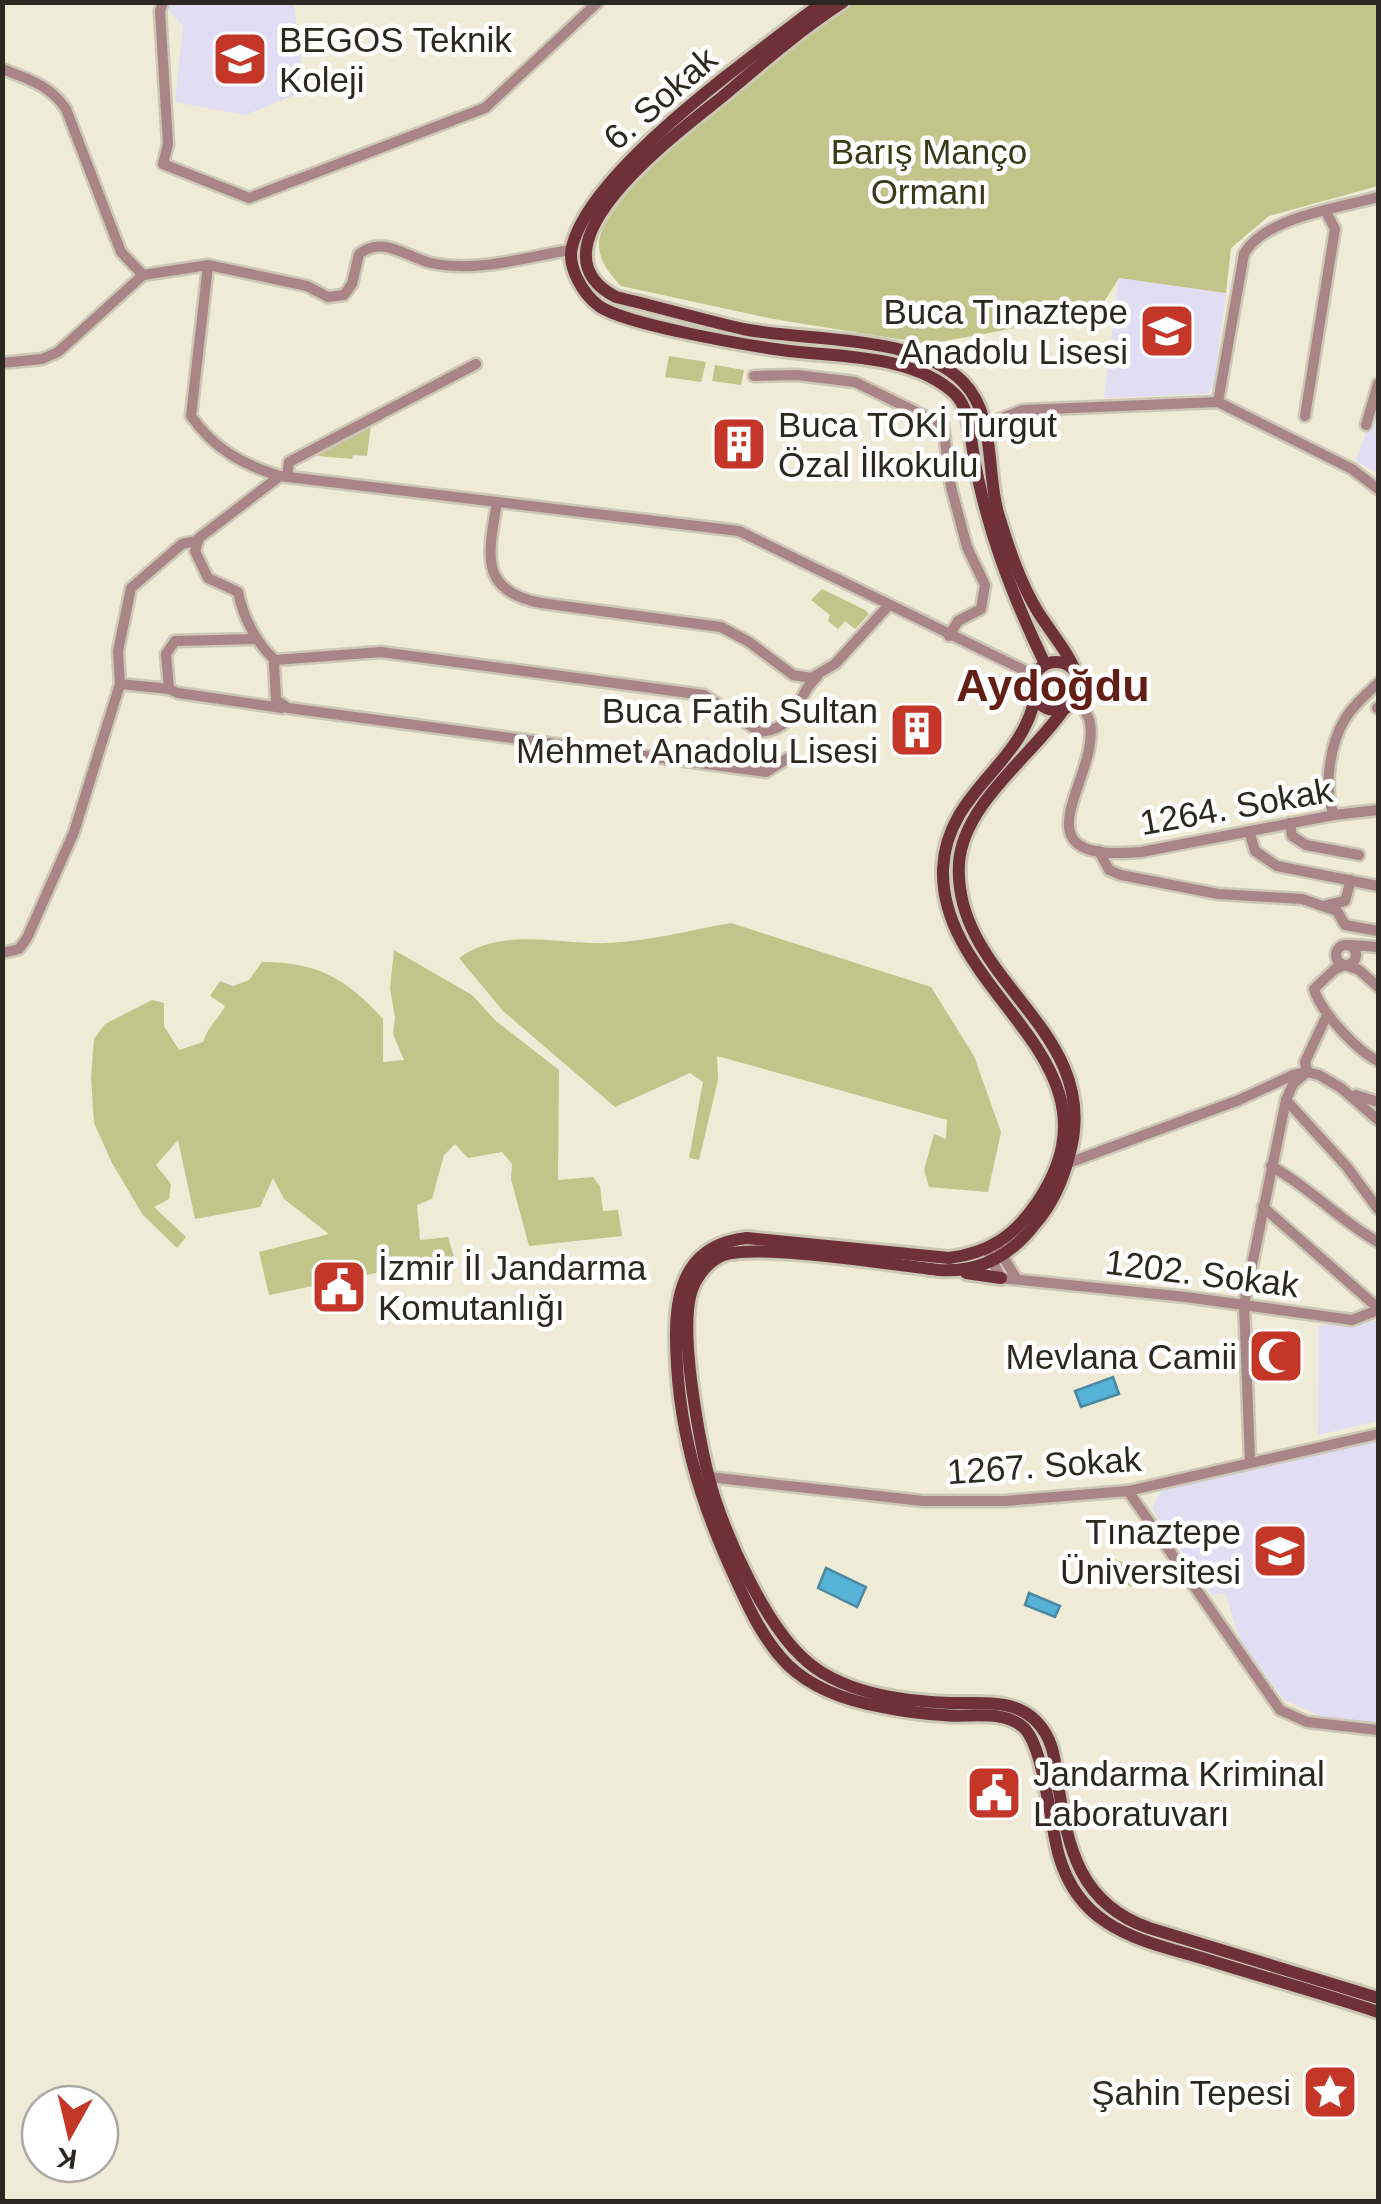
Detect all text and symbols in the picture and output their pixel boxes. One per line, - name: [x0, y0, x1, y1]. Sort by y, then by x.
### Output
- place label: BEGOS Teknik Koleji: [279, 20, 512, 99]
- school or university icon: BEGOS Teknik Koleji: [210, 29, 270, 89]
- street label: 6. Sokak: [596, 38, 725, 157]
- park label: Barış Manço Ormanı: [831, 132, 1027, 211]
- place label: Buca Tınaztepe Anadolu Lisesi: [883, 292, 1128, 371]
- school or university icon: Buca Tınaztepe Anadolu Lisesi: [1137, 301, 1197, 361]
- place label: Buca TOKİ Turgut Özal İlkokulu: [778, 405, 1057, 484]
- building icon: Buca TOKİ Turgut Özal İlkokulu: [709, 414, 769, 474]
- district label: Aydoğdu: [956, 660, 1150, 711]
- place label: Buca Fatih Sultan Mehmet Anadolu Lisesi: [516, 691, 878, 770]
- building icon: Buca Fatih Sultan Mehmet Anadolu Lisesi: [887, 700, 947, 760]
- street label: 1264. Sokak: [1137, 770, 1336, 842]
- street label: 1202. Sokak: [1103, 1242, 1301, 1304]
- place label: İzmir İl Jandarma Komutanlığı: [378, 1248, 647, 1327]
- public building icon: İzmir İl Jandarma Komutanlığı: [309, 1257, 369, 1317]
- mosque icon: Mevlana Camii: [1246, 1326, 1306, 1386]
- place label: Mevlana Camii: [1006, 1337, 1237, 1376]
- street label: 1267. Sokak: [946, 1439, 1143, 1491]
- place label: Tınaztepe Üniversitesi: [1060, 1512, 1241, 1591]
- school or university icon: Tınaztepe Üniversitesi: [1250, 1521, 1310, 1581]
- place label: Jandarma Kriminal Laboratuvarı: [1033, 1754, 1325, 1833]
- public building icon: Jandarma Kriminal Laboratuvarı: [964, 1763, 1024, 1823]
- place icon: Şahin Tepesi: [1300, 2062, 1360, 2122]
- place label: Şahin Tepesi: [1091, 2073, 1291, 2112]
- north arrow: [20, 2084, 120, 2184]
- text: K: [54, 2142, 79, 2175]

